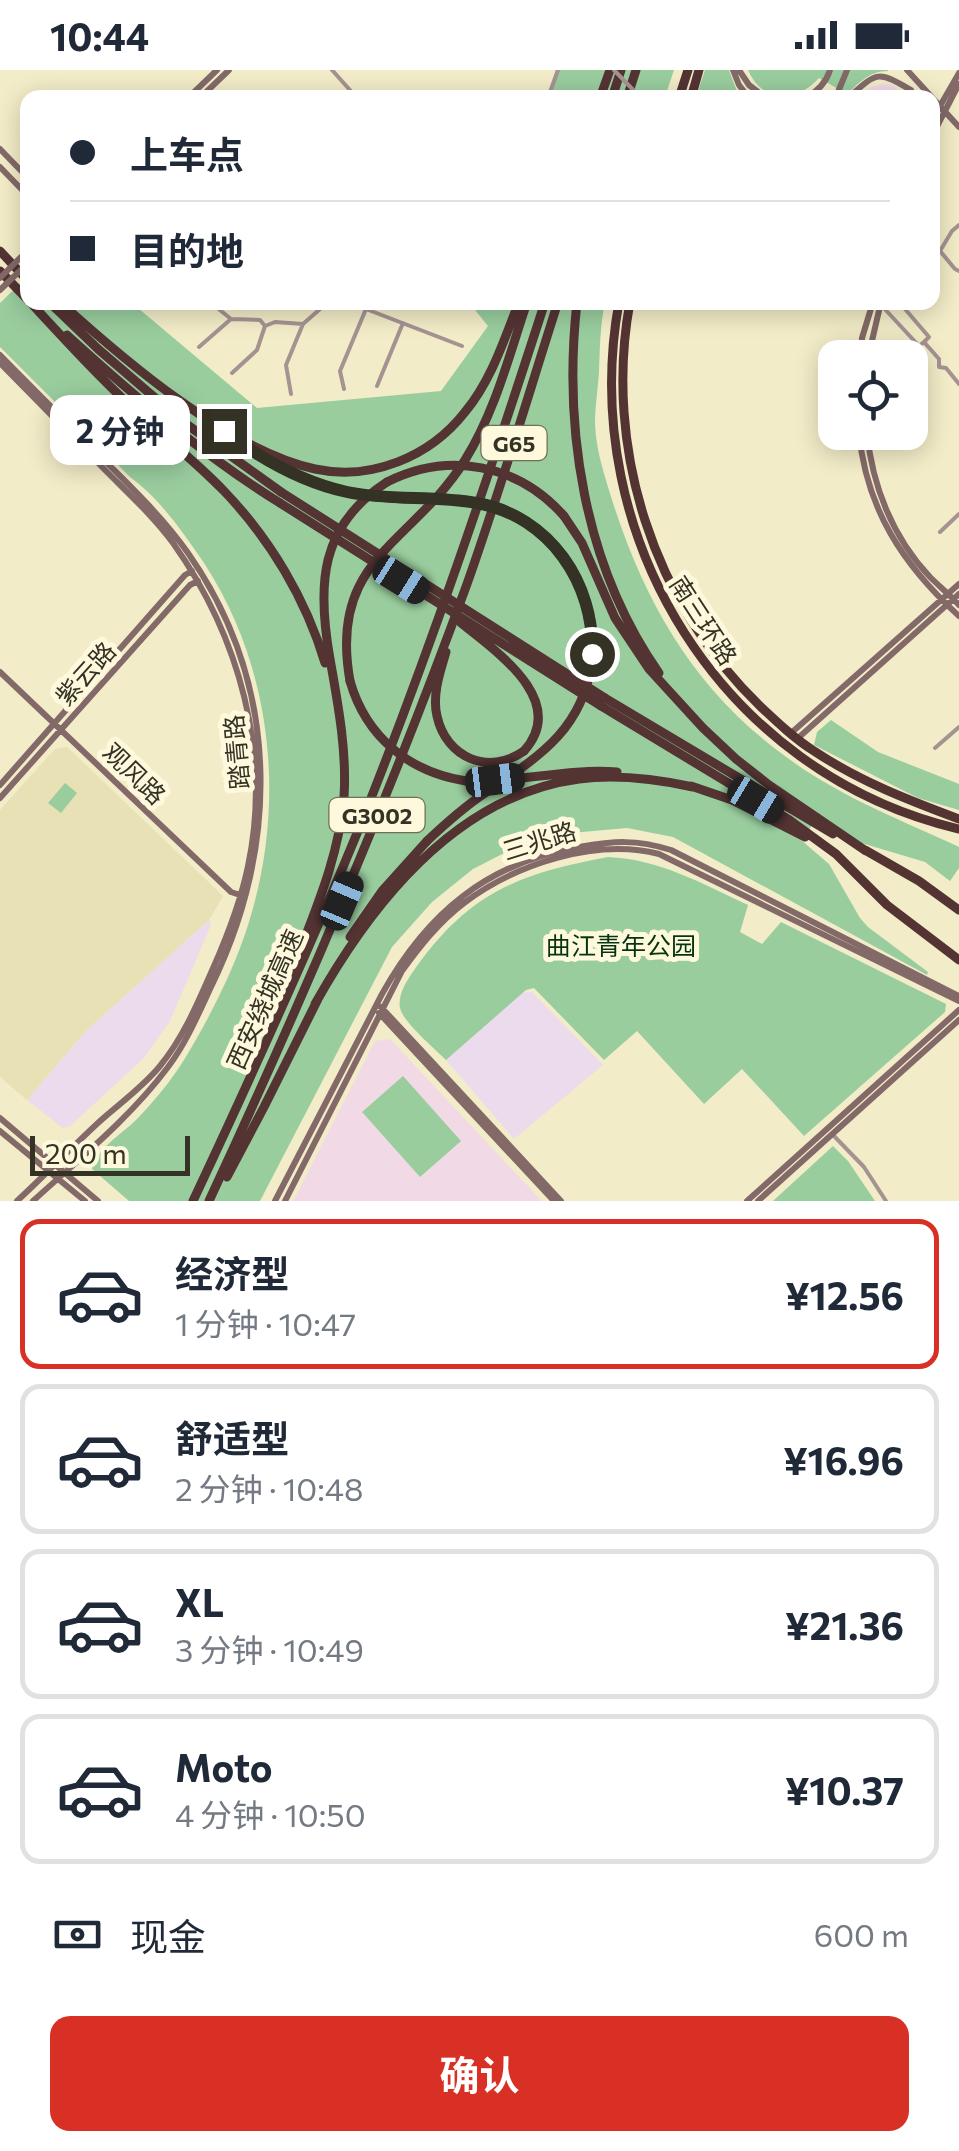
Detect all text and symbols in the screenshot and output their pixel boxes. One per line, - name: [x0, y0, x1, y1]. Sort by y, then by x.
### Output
- text: 10:44: [50, 12, 149, 59]
- text: 上车点: [130, 130, 244, 177]
- text: 目的地: [130, 226, 244, 273]
- map controls: [818, 340, 928, 450]
- button: locate: [818, 340, 928, 450]
- callout: 2 分钟: [49, 396, 189, 466]
- route end: [202, 409, 247, 454]
- text: 2 分钟: [76, 410, 164, 450]
- road number: G65: [482, 426, 546, 460]
- car: [368, 551, 434, 609]
- street label: 南三环路: [664, 570, 744, 670]
- route start: [570, 632, 615, 677]
- street label: 紫云路: [49, 635, 121, 711]
- street label: 踏青路: [218, 713, 254, 791]
- street label: 观风路: [98, 736, 172, 810]
- car: [463, 761, 527, 799]
- car: [723, 772, 789, 828]
- road number: G3002: [330, 798, 424, 832]
- street label: 三兆路: [499, 815, 579, 865]
- car: [316, 868, 368, 934]
- street label: 西安绕城高速: [220, 924, 308, 1074]
- park label: 曲江青年公园: [546, 930, 696, 960]
- scale bar: [30, 1131, 190, 1176]
- text: 200 m: [45, 1136, 127, 1170]
- icon: car: [55, 1249, 145, 1339]
- text: 经济型: [175, 1249, 289, 1296]
- text: ¥12.56: [785, 1271, 904, 1318]
- text: 1 分钟 · 10:47: [175, 1303, 356, 1343]
- icon: car: [55, 1414, 145, 1504]
- text: 舒适型: [175, 1414, 289, 1461]
- text: ¥16.96: [783, 1436, 904, 1483]
- text: 2 分钟 · 10:48: [175, 1468, 363, 1508]
- text: XL: [175, 1578, 224, 1625]
- icon: car: [55, 1579, 145, 1669]
- text: ¥21.36: [785, 1601, 904, 1648]
- text: 3 分钟 · 10:49: [175, 1629, 364, 1669]
- text: Moto: [175, 1743, 273, 1790]
- icon: car: [55, 1744, 145, 1834]
- text: ¥10.37: [785, 1766, 904, 1813]
- text: 4 分钟 · 10:50: [175, 1794, 366, 1834]
- icon: cash: [50, 1907, 105, 1962]
- text: 现金: [130, 1912, 206, 1959]
- text: 600 m: [814, 1914, 909, 1954]
- button: 确认: [50, 2016, 909, 2131]

